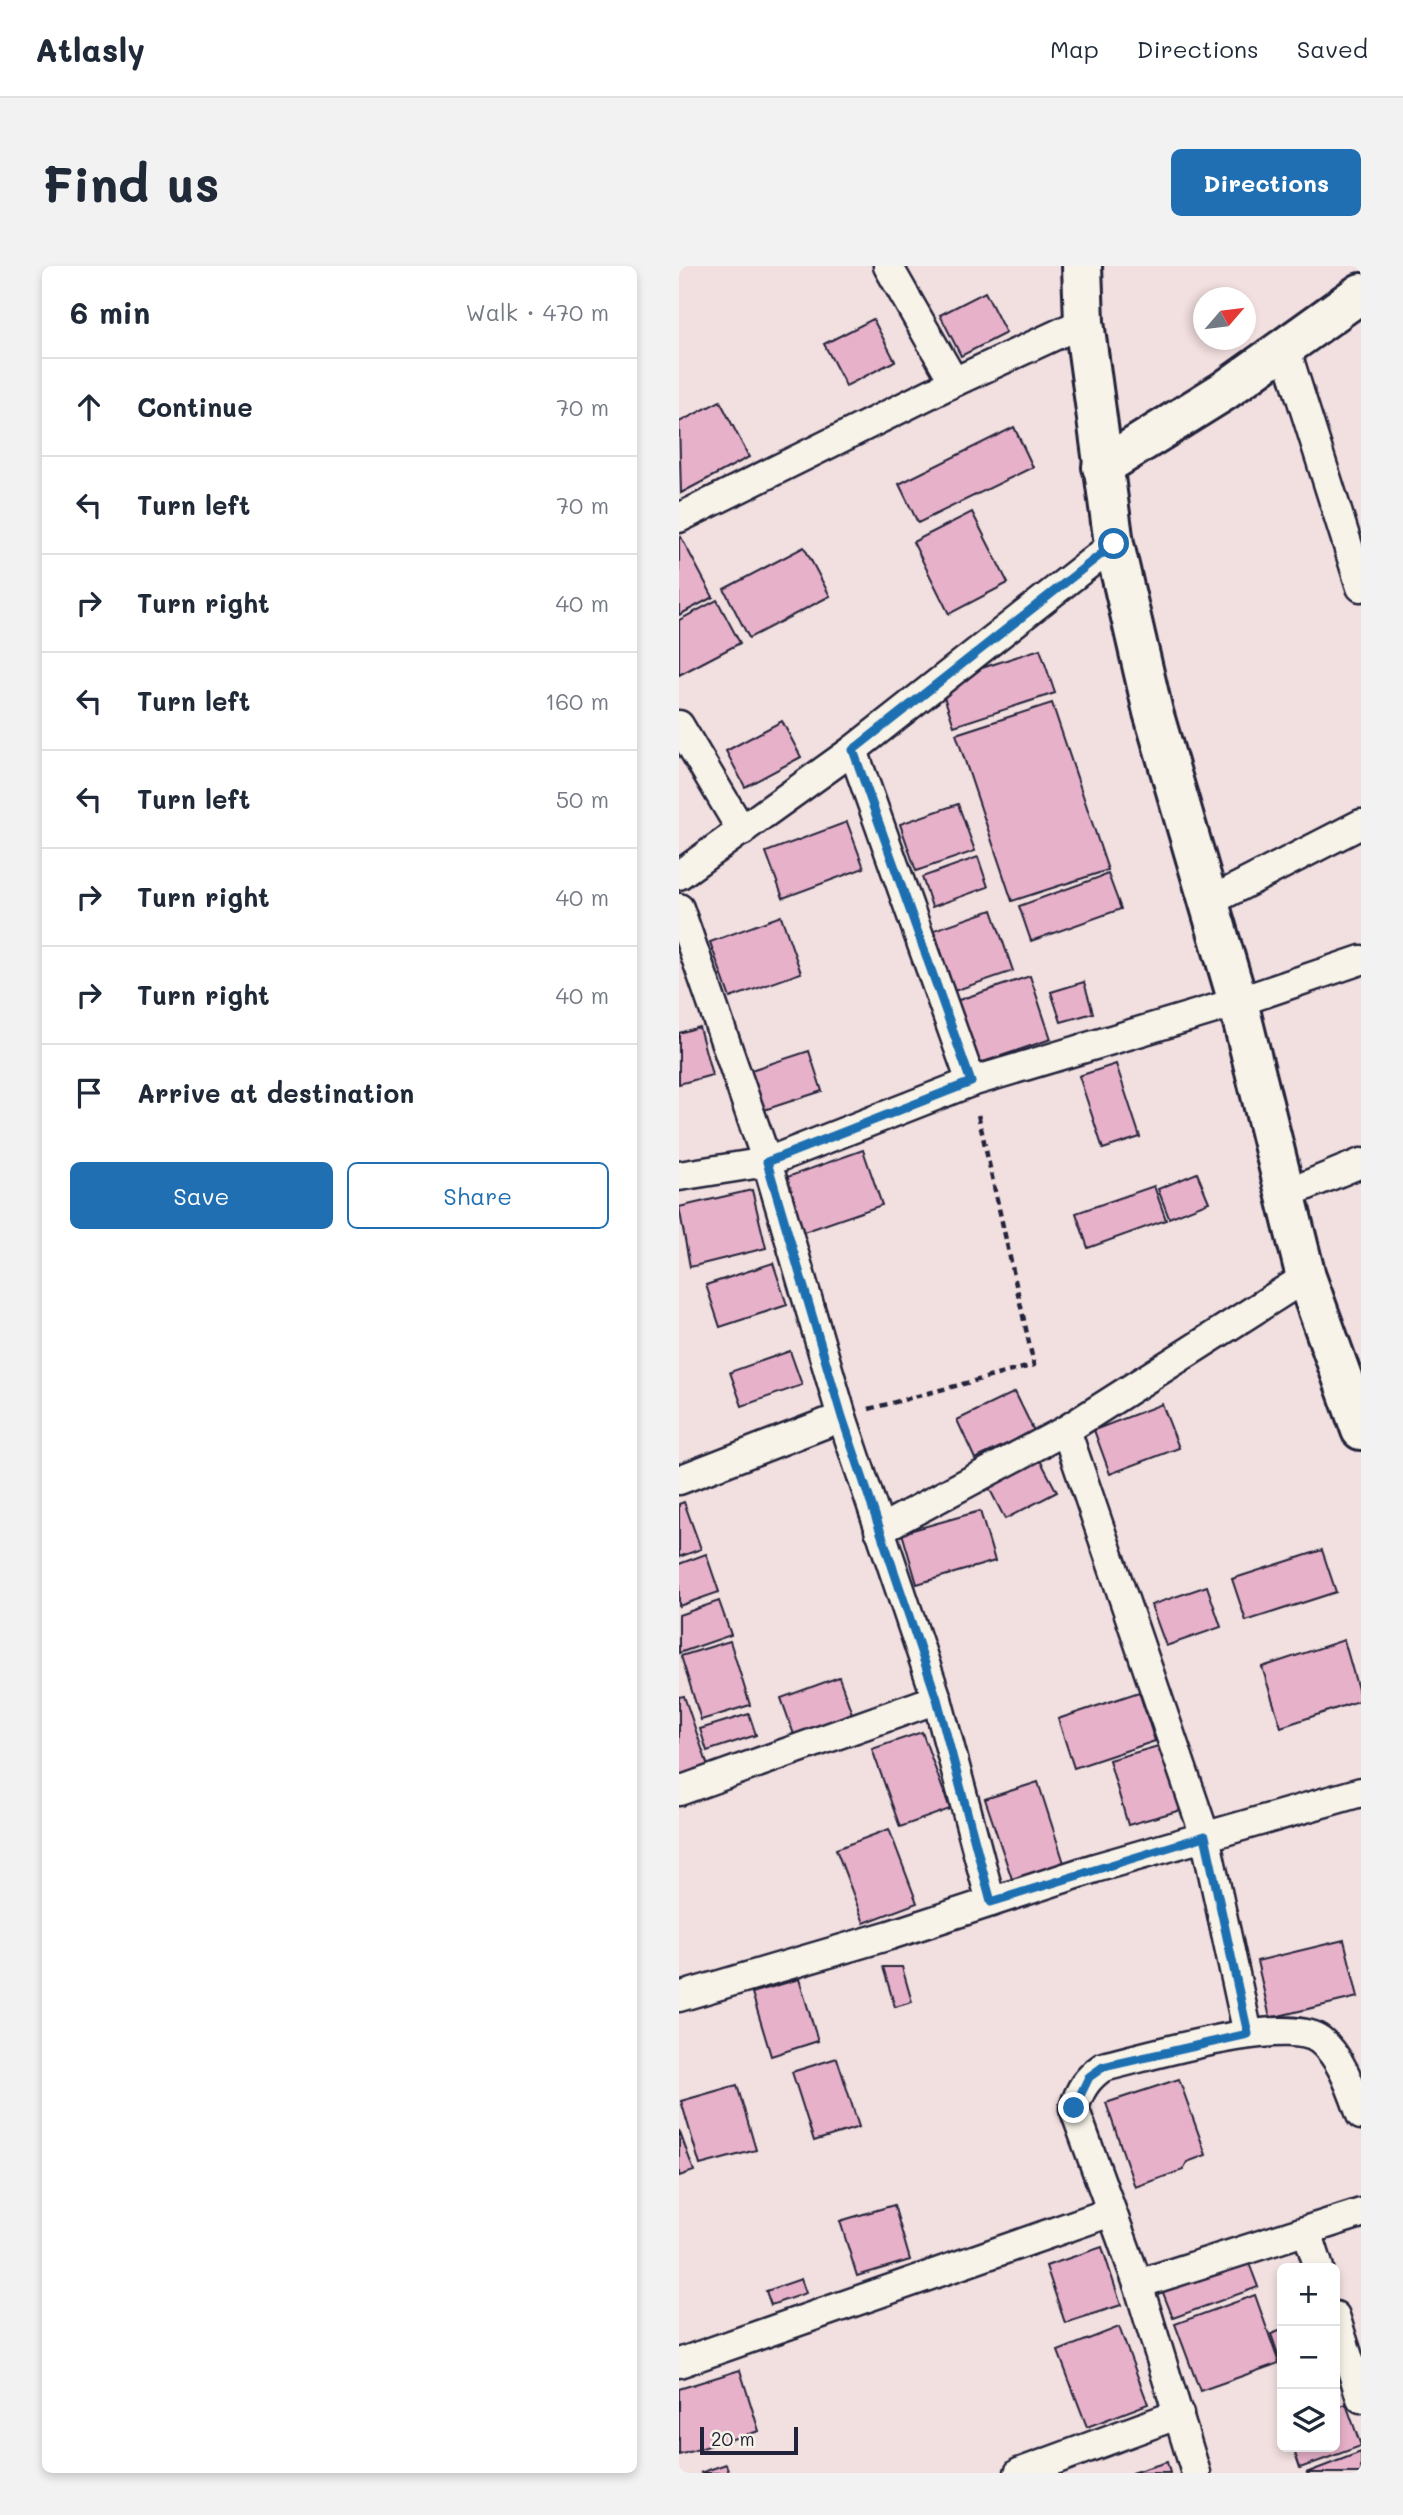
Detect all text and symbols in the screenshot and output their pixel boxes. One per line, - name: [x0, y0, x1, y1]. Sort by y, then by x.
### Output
- text: Atlasly: [35, 27, 145, 70]
- text: Map: [1050, 33, 1099, 64]
- text: Directions: [1137, 33, 1259, 64]
- text: Saved: [1297, 33, 1368, 64]
- button: Directions: [1171, 149, 1361, 216]
- text: Find us: [42, 151, 220, 214]
- north arrow: [1193, 287, 1256, 350]
- text: 6 min: [70, 292, 150, 332]
- text: Walk · 470 m: [466, 297, 609, 327]
- icon: ahead: [70, 388, 108, 426]
- text: Continue: [137, 390, 253, 424]
- text: 70 m: [556, 392, 609, 422]
- icon: left: [70, 486, 108, 524]
- text: Turn left: [137, 488, 250, 522]
- text: 70 m: [556, 490, 609, 520]
- route start: [1098, 528, 1129, 559]
- icon: right: [70, 584, 108, 622]
- text: Turn right: [137, 586, 270, 620]
- text: 40 m: [556, 588, 609, 618]
- icon: left: [70, 682, 108, 720]
- text: Turn left: [137, 684, 250, 718]
- text: 160 m: [545, 686, 609, 716]
- icon: left: [70, 780, 108, 818]
- text: Turn left: [137, 782, 250, 816]
- text: 50 m: [556, 784, 609, 814]
- icon: right: [70, 878, 108, 916]
- text: Turn right: [137, 880, 270, 914]
- text: 40 m: [556, 882, 609, 912]
- icon: right: [70, 976, 108, 1014]
- text: Turn right: [137, 978, 270, 1012]
- text: 40 m: [556, 980, 609, 1010]
- icon: arrive: [70, 1074, 108, 1112]
- text: Arrive at destination: [137, 1076, 414, 1110]
- button: Save: [70, 1162, 333, 1229]
- button: Share: [347, 1162, 609, 1229]
- route end: [1058, 2092, 1089, 2123]
- map controls: [1277, 2263, 1340, 2452]
- button: +: [1277, 2263, 1340, 2326]
- button: −: [1277, 2326, 1340, 2389]
- button: layers: [1277, 2389, 1340, 2452]
- scale bar: [700, 2424, 798, 2456]
- text: 20 m: [711, 2426, 755, 2451]

